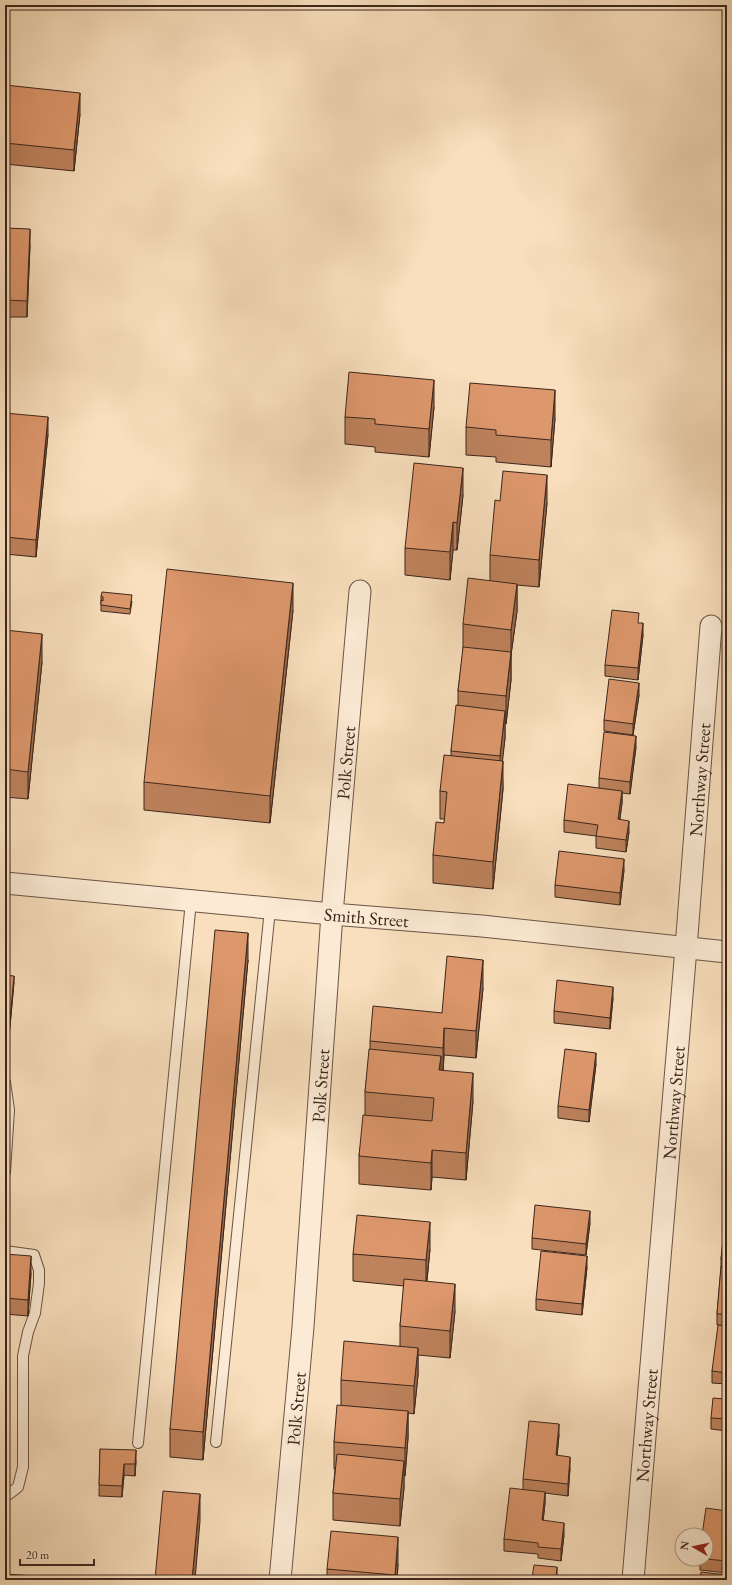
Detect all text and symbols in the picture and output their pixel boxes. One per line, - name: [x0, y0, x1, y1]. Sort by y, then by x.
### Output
- street label: Northway Street: [683, 722, 715, 837]
- street label: Polk Street: [330, 725, 360, 800]
- street label: Smith Street: [323, 902, 410, 932]
- street label: Northway Street: [657, 1045, 689, 1160]
- street label: Polk Street: [306, 1048, 334, 1123]
- street label: Northway Street: [630, 1368, 662, 1483]
- street label: Polk Street: [281, 1371, 310, 1446]
- north arrow: [674, 1527, 714, 1567]
- text: N: [677, 1540, 692, 1551]
- scale bar: [20, 1541, 94, 1567]
- text: 20 m: [26, 1547, 50, 1563]

